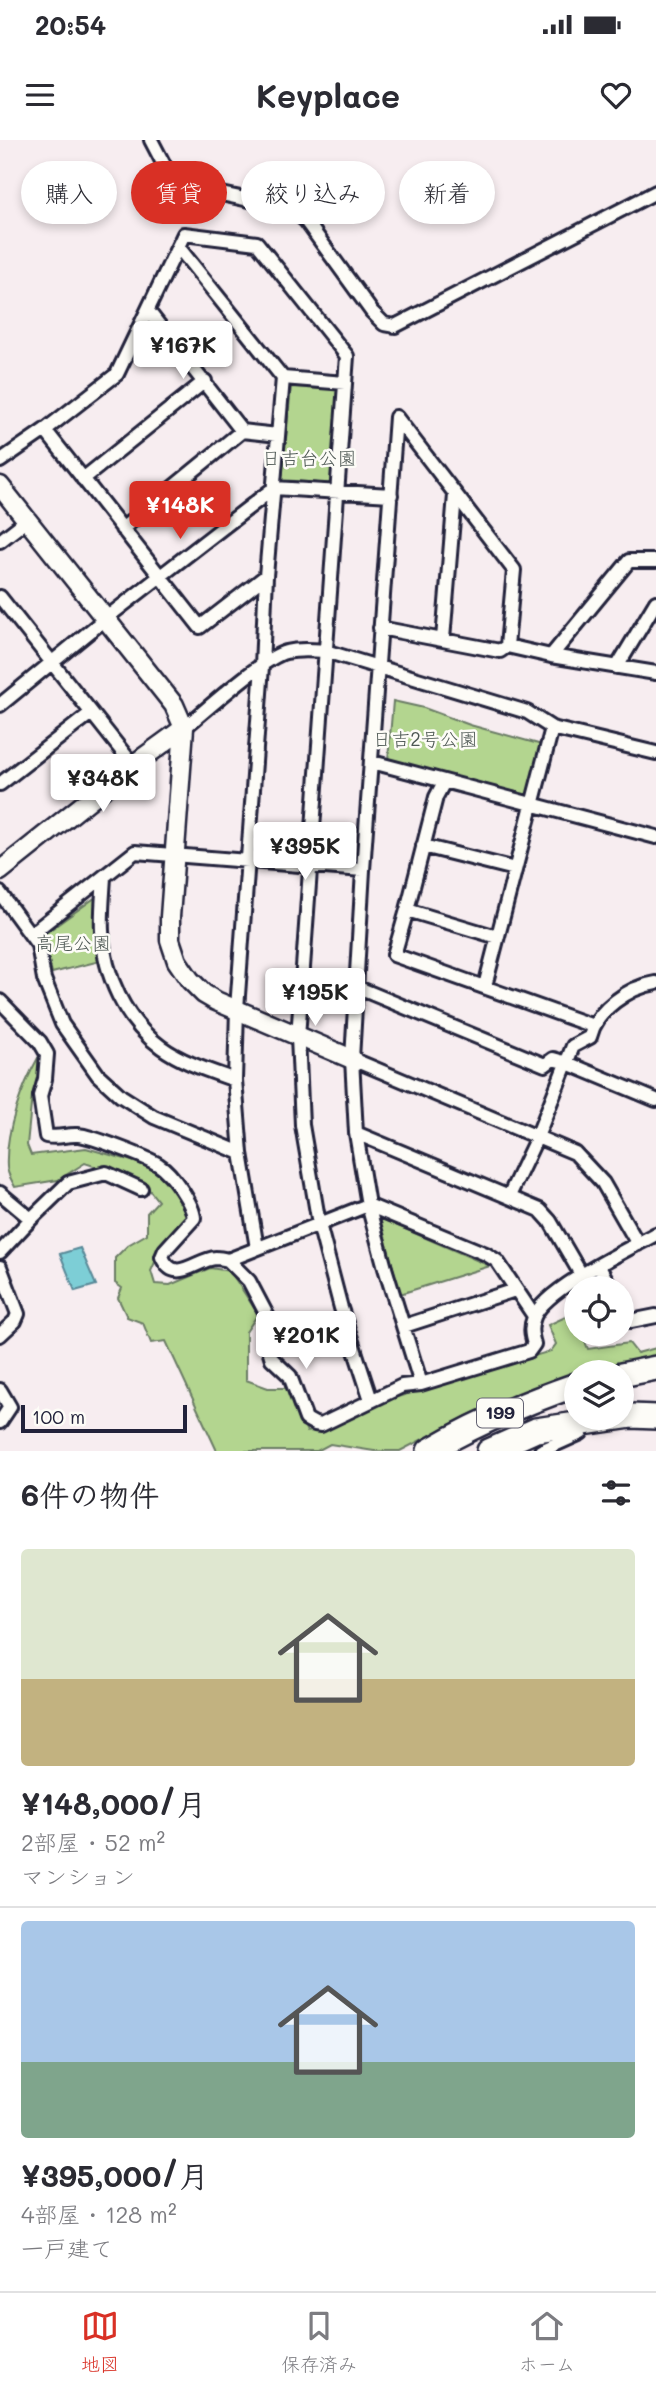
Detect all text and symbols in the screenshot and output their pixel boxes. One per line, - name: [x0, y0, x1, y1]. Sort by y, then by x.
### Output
- text: 20:54: [35, 8, 106, 42]
- text: Keyplace: [256, 74, 400, 116]
- icon: menu: [21, 76, 59, 114]
- icon: heart: [597, 76, 635, 114]
- chip: 購入: [21, 161, 117, 224]
- chip: 賃貸: [131, 161, 227, 224]
- chip: 絞り込み: [241, 161, 385, 224]
- chip: 新着: [399, 161, 495, 224]
- pin: ¥167K: [134, 322, 232, 381]
- text: ¥167K: [149, 329, 217, 359]
- park label: 日吉台公園: [261, 445, 357, 470]
- pin: ¥148K: [131, 482, 229, 541]
- text: ¥148K: [145, 489, 215, 519]
- park label: 日吉2号公園: [372, 726, 478, 751]
- pin: ¥348K: [54, 754, 152, 814]
- text: ¥348K: [67, 762, 139, 792]
- pin: ¥395K: [256, 822, 354, 882]
- text: ¥395K: [269, 830, 341, 860]
- park label: 高尾公園: [35, 930, 111, 955]
- pin: ¥195K: [266, 968, 364, 1028]
- text: ¥195K: [281, 976, 349, 1006]
- map controls: [564, 1276, 634, 1430]
- button: locate: [564, 1276, 634, 1346]
- pin: ¥201K: [257, 1312, 355, 1371]
- text: ¥201K: [272, 1319, 340, 1349]
- button: layers: [564, 1360, 634, 1430]
- road number: 199: [477, 1398, 523, 1428]
- scale bar: [21, 1402, 187, 1434]
- text: 100 m: [32, 1404, 85, 1429]
- text: 6件の物件: [21, 1474, 159, 1514]
- icon: filters: [597, 1474, 635, 1512]
- icon: home: [265, 1595, 391, 1721]
- text: ¥148,000/月: [21, 1783, 206, 1823]
- text: 2部屋 · 52 m²: [21, 1827, 165, 1857]
- text: マンション: [21, 1861, 135, 1891]
- icon: home: [265, 1967, 391, 2093]
- text: ¥395,000/月: [21, 2155, 209, 2195]
- text: 4部屋 · 128 m²: [21, 2199, 177, 2229]
- text: 一戸建て: [21, 2233, 113, 2263]
- tab: 地図: [81, 2307, 119, 2376]
- tab: 保存済み: [281, 2307, 357, 2376]
- tab: ホーム: [519, 2307, 575, 2376]

